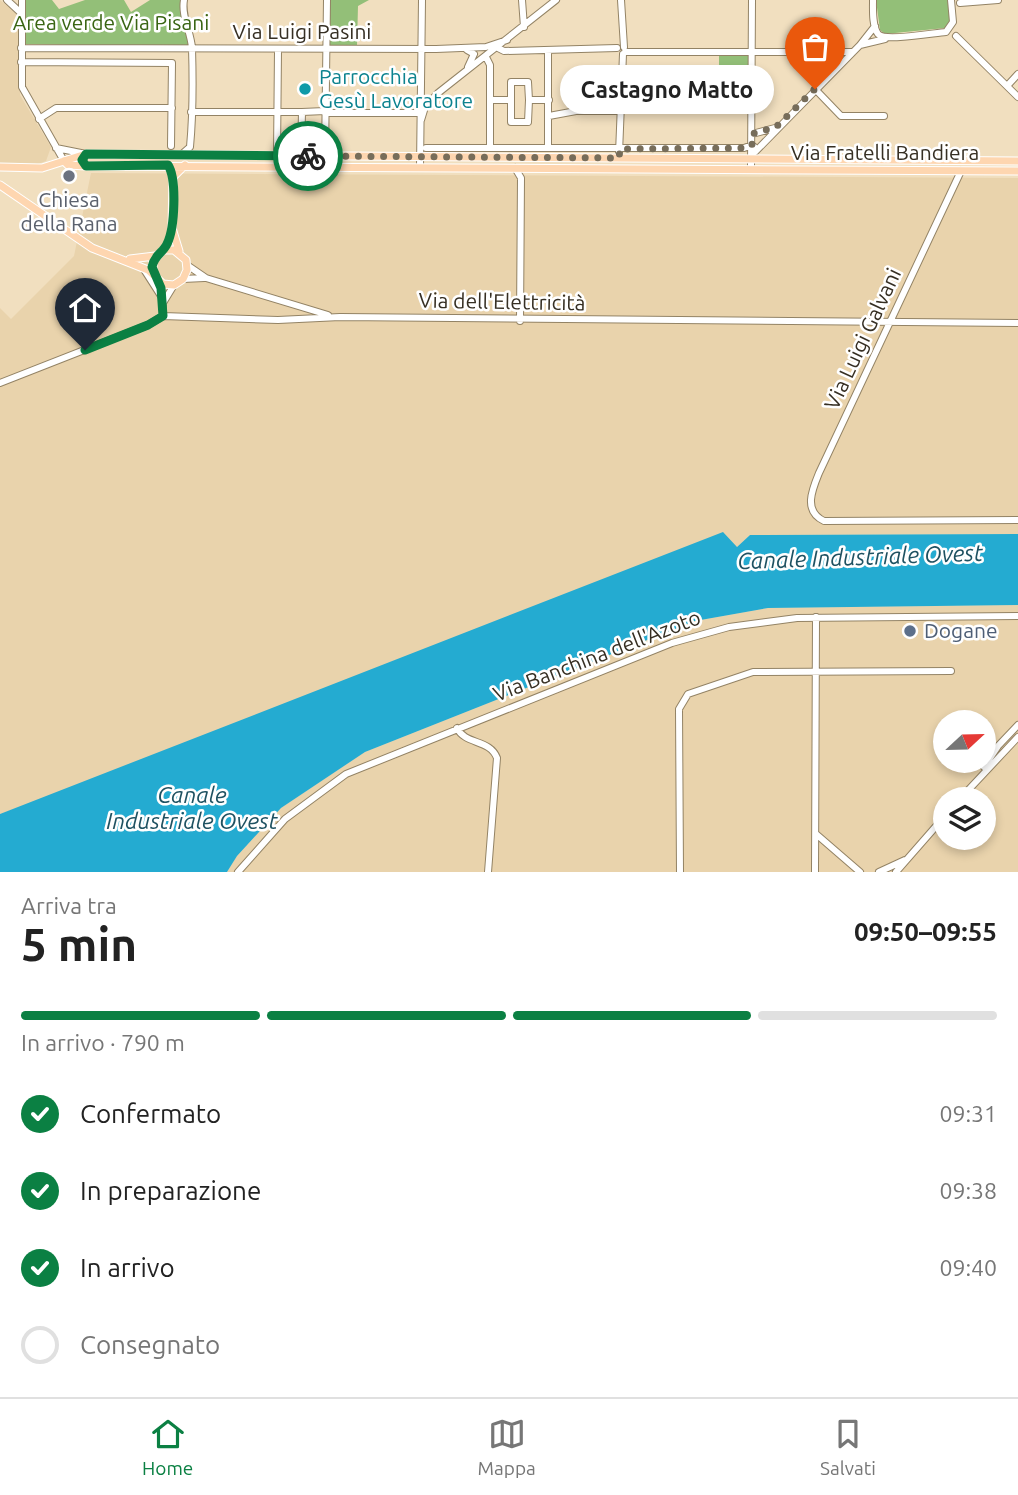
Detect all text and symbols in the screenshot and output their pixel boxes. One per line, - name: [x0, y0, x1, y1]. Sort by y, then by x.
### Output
- park label: Area verde Via Pisani: [13, 10, 209, 34]
- pin: [785, 17, 845, 89]
- street label: Via Luigi Pasini: [233, 19, 371, 43]
- icon: bag: [796, 28, 834, 66]
- place label: Parrocchia Gesù Lavoratore: [319, 64, 473, 112]
- callout: Castagno Matto: [560, 64, 773, 114]
- text: Castagno Matto: [581, 77, 753, 102]
- marker: Parrocchia Gesù Lavoratore: [297, 81, 313, 97]
- courier: [273, 121, 343, 191]
- icon: bike: [289, 137, 327, 175]
- street label: Via Fratelli Bandiera: [791, 140, 979, 164]
- marker: Chiesa della Rana: [61, 168, 77, 184]
- place label: Chiesa della Rana: [20, 187, 118, 235]
- street label: Via Luigi Galvani: [819, 264, 905, 413]
- pin: [55, 278, 115, 350]
- street label: Via dell'Elettricità: [418, 288, 586, 314]
- icon: home: [66, 289, 104, 327]
- water label: Canale Industriale Ovest: [737, 540, 984, 573]
- street label: Via Banchina dell'Azoto: [490, 604, 704, 706]
- place label: Dogane: [924, 618, 998, 642]
- marker: Dogane: [902, 623, 918, 639]
- north arrow: [933, 710, 996, 774]
- map controls: [933, 710, 996, 850]
- water label: Canale Industriale Ovest: [106, 782, 279, 833]
- button: layers: [933, 787, 996, 850]
- text: Arriva tra: [21, 893, 117, 918]
- text: 09:50–09:55: [854, 917, 997, 946]
- text: 5 min: [21, 918, 137, 970]
- text: In arrivo · 790 m: [21, 1030, 185, 1055]
- icon: check: [21, 1095, 59, 1133]
- text: Confermato: [80, 1099, 221, 1128]
- text: 09:31: [939, 1101, 997, 1126]
- icon: check: [21, 1172, 59, 1210]
- text: In preparazione: [80, 1176, 261, 1205]
- text: 09:38: [939, 1178, 997, 1203]
- icon: check: [21, 1249, 59, 1287]
- text: In arrivo: [80, 1253, 175, 1282]
- text: 09:40: [939, 1255, 997, 1280]
- text: Consegnato: [80, 1330, 220, 1359]
- tab: Home: [142, 1415, 193, 1479]
- tab: Mappa: [478, 1415, 536, 1479]
- tab: Salvati: [820, 1415, 876, 1479]

